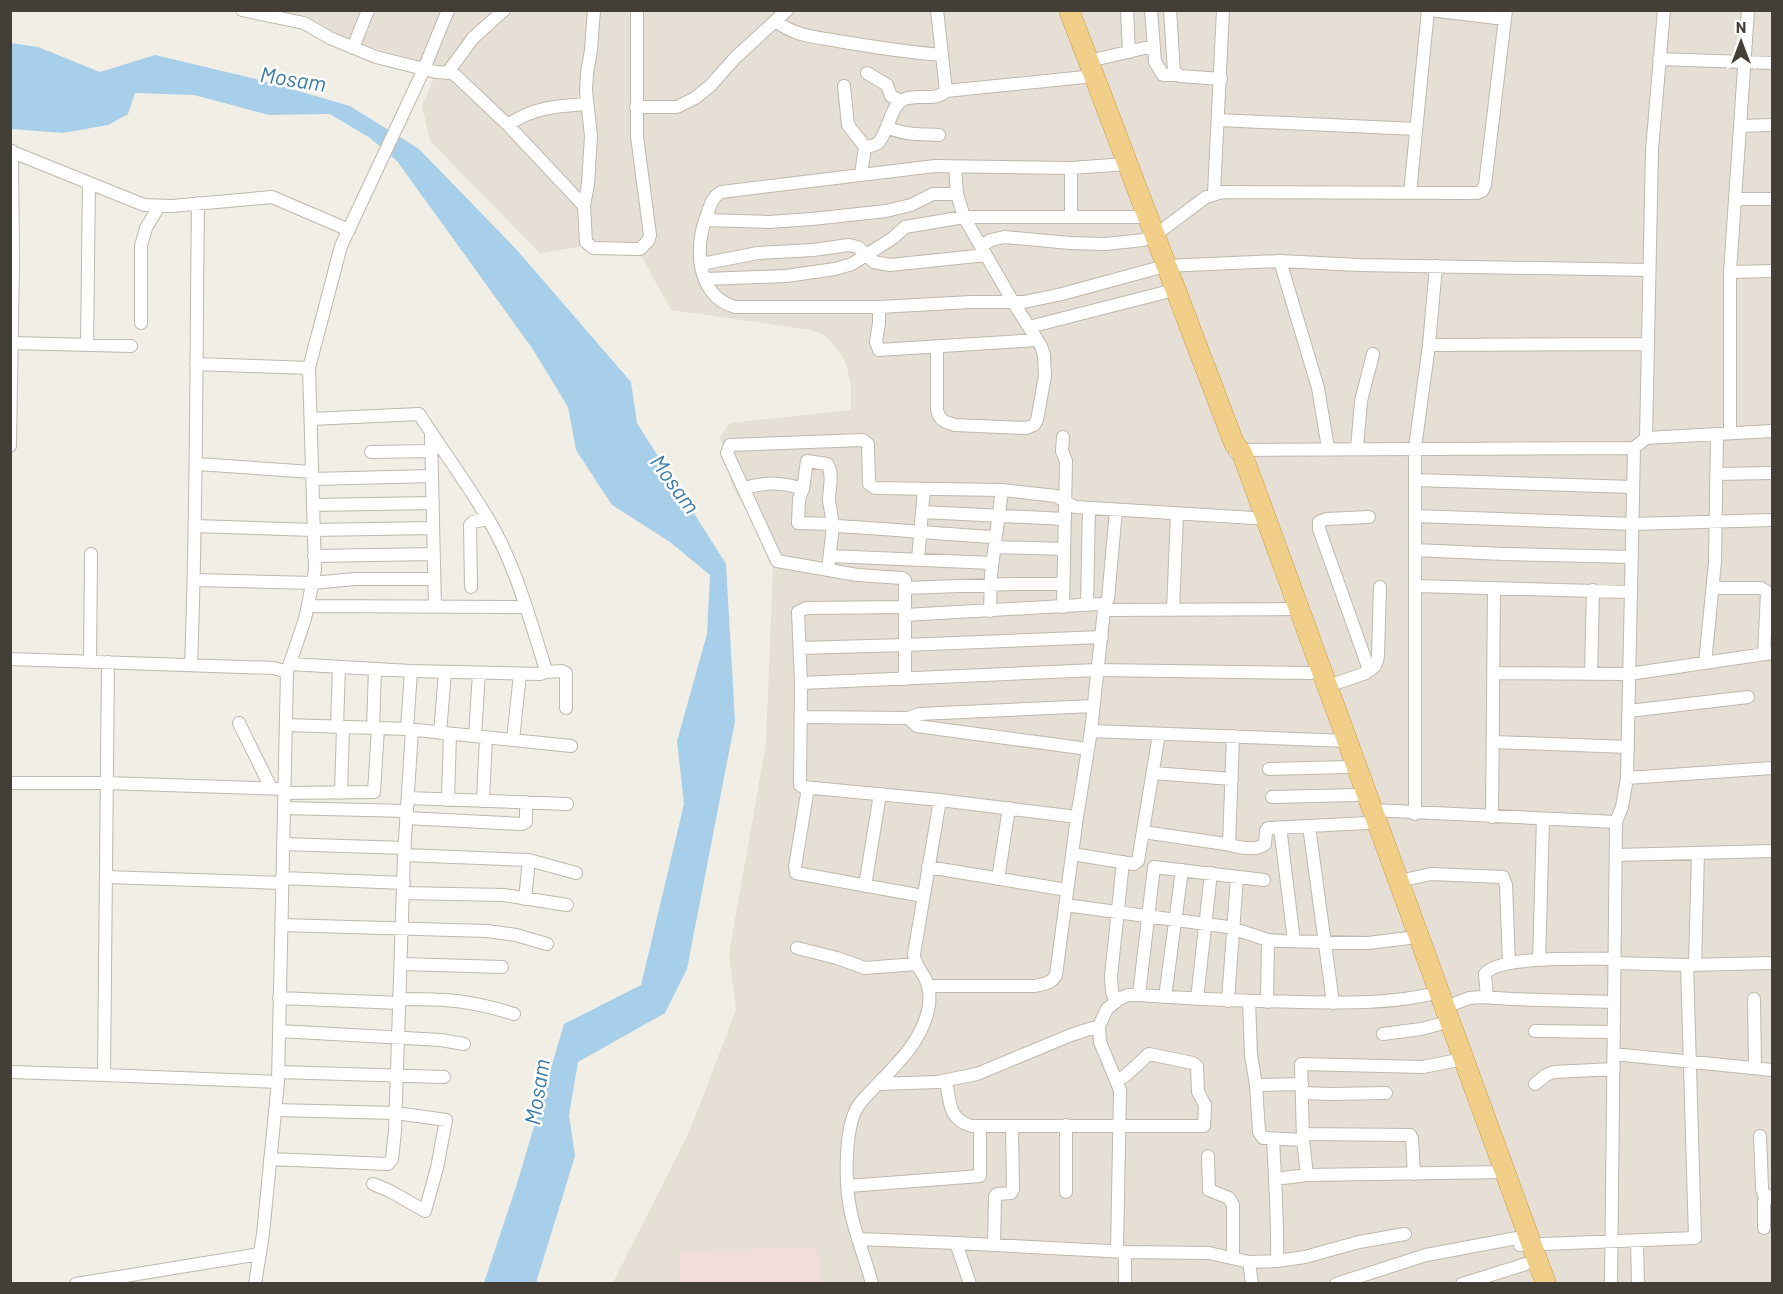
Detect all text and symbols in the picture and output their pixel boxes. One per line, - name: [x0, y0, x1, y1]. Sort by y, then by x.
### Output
- north arrow: [1711, 12, 1771, 72]
- text: N: [1736, 17, 1746, 36]
- water label: Mosam: [258, 60, 328, 96]
- water label: Mosam: [646, 449, 706, 518]
- water label: Mosam: [518, 1057, 554, 1127]

